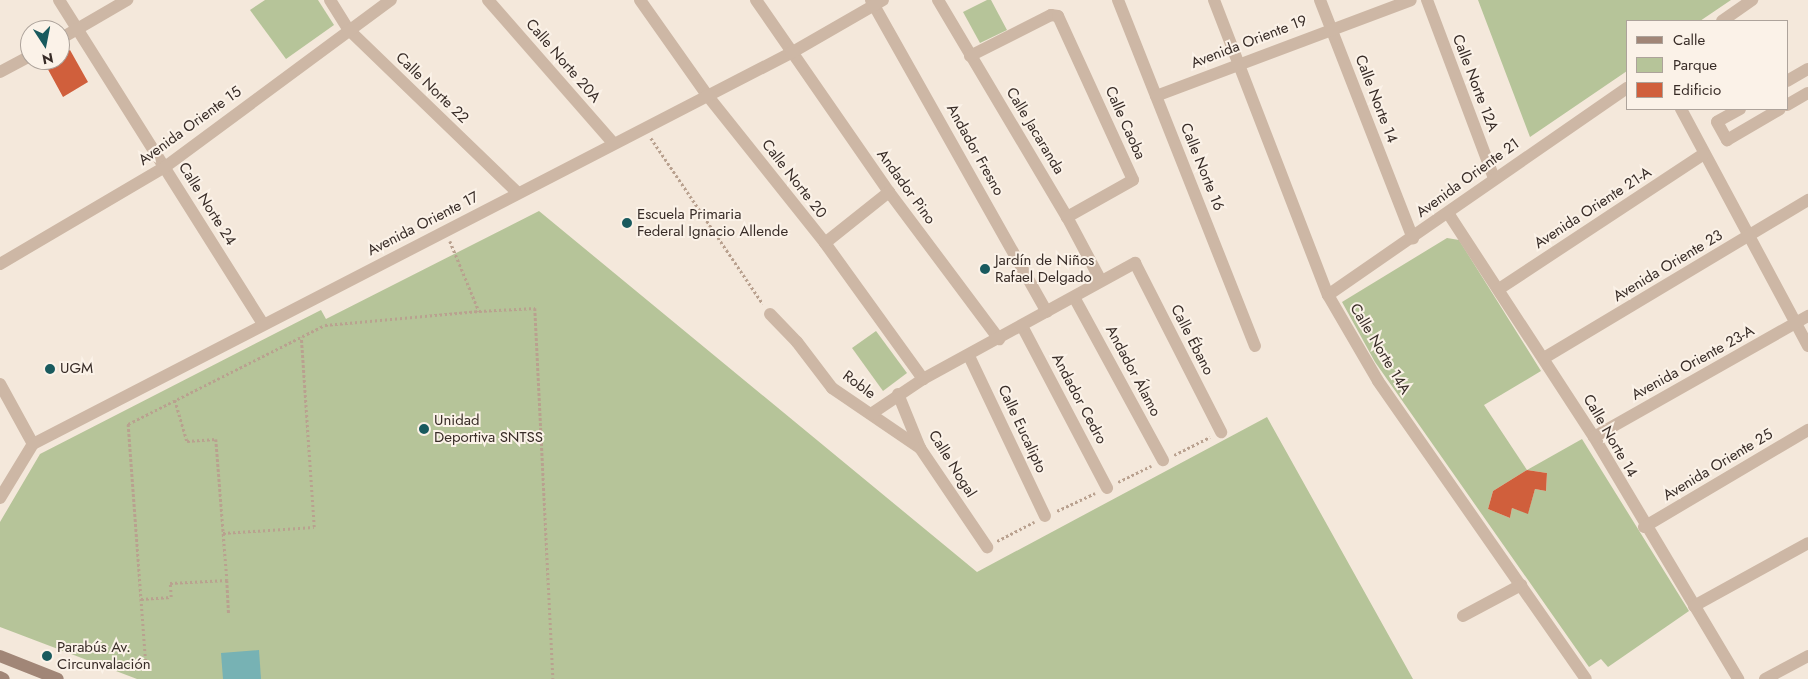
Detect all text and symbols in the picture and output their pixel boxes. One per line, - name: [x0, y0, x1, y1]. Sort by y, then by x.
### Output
- street label: Avenida Oriente 19: [1188, 12, 1310, 72]
- street label: Calle Norte 20A: [522, 16, 604, 106]
- north arrow: [20, 20, 70, 70]
- legend: [1626, 20, 1788, 110]
- text: Calle: [1673, 29, 1705, 51]
- street label: Calle Norte 12A: [1448, 32, 1502, 134]
- text: N: [40, 48, 55, 70]
- street label: Calle Norte 22: [392, 49, 472, 127]
- street label: Calle Norte 14: [1351, 52, 1401, 146]
- text: Parque: [1673, 54, 1717, 76]
- text: Edificio: [1673, 79, 1721, 101]
- street label: Avenida Oriente 15: [135, 83, 245, 169]
- street label: Calle Jacaranda: [1002, 84, 1068, 178]
- street label: Calle Caoba: [1101, 84, 1149, 162]
- street label: Andador Fresno: [942, 101, 1008, 199]
- street label: Calle Norte 16: [1176, 121, 1228, 213]
- street label: Avenida Oriente 21: [1413, 135, 1523, 221]
- street label: Calle Norte 20: [758, 136, 830, 222]
- street label: Andador Pino: [873, 146, 939, 228]
- street label: Calle Norte 24: [174, 159, 240, 249]
- street label: Avenida Oriente 21-A: [1531, 163, 1655, 253]
- street label: Avenida Oriente 17: [364, 188, 482, 260]
- place label: Escuela Primaria Federal Ignacio Allende: [637, 205, 788, 240]
- marker: Escuela Primaria Federal Ignacio Allende: [621, 217, 633, 229]
- street label: Avenida Oriente 23: [1610, 226, 1726, 306]
- place label: Jardín de Niños Rafael Delgado: [995, 251, 1094, 286]
- marker: Jardín de Niños Rafael Delgado: [979, 263, 991, 275]
- street label: Calle Norte 14A: [1346, 300, 1414, 398]
- street label: Calle Ébano: [1167, 302, 1217, 378]
- street label: Andador Álamo: [1101, 322, 1165, 420]
- street label: Avenida Oriente 23-A: [1629, 322, 1757, 404]
- street label: Andador Cedro: [1048, 351, 1110, 447]
- place label: UGM: [60, 360, 93, 378]
- marker: UGM: [44, 363, 56, 375]
- street label: Roble: [839, 367, 879, 403]
- street label: Calle Eucalipto: [994, 382, 1050, 476]
- street label: Calle Norte 14: [1579, 391, 1641, 481]
- place label: Unidad Deportiva SNTSS: [434, 411, 543, 446]
- marker: Unidad Deportiva SNTSS: [418, 423, 430, 435]
- street label: Avenida Oriente 25: [1660, 425, 1776, 505]
- street label: Calle Nogal: [924, 427, 980, 501]
- place label: Parabús Av. Circunvalación: [57, 638, 151, 673]
- marker: Parabús Av. Circunvalación: [41, 650, 53, 662]

